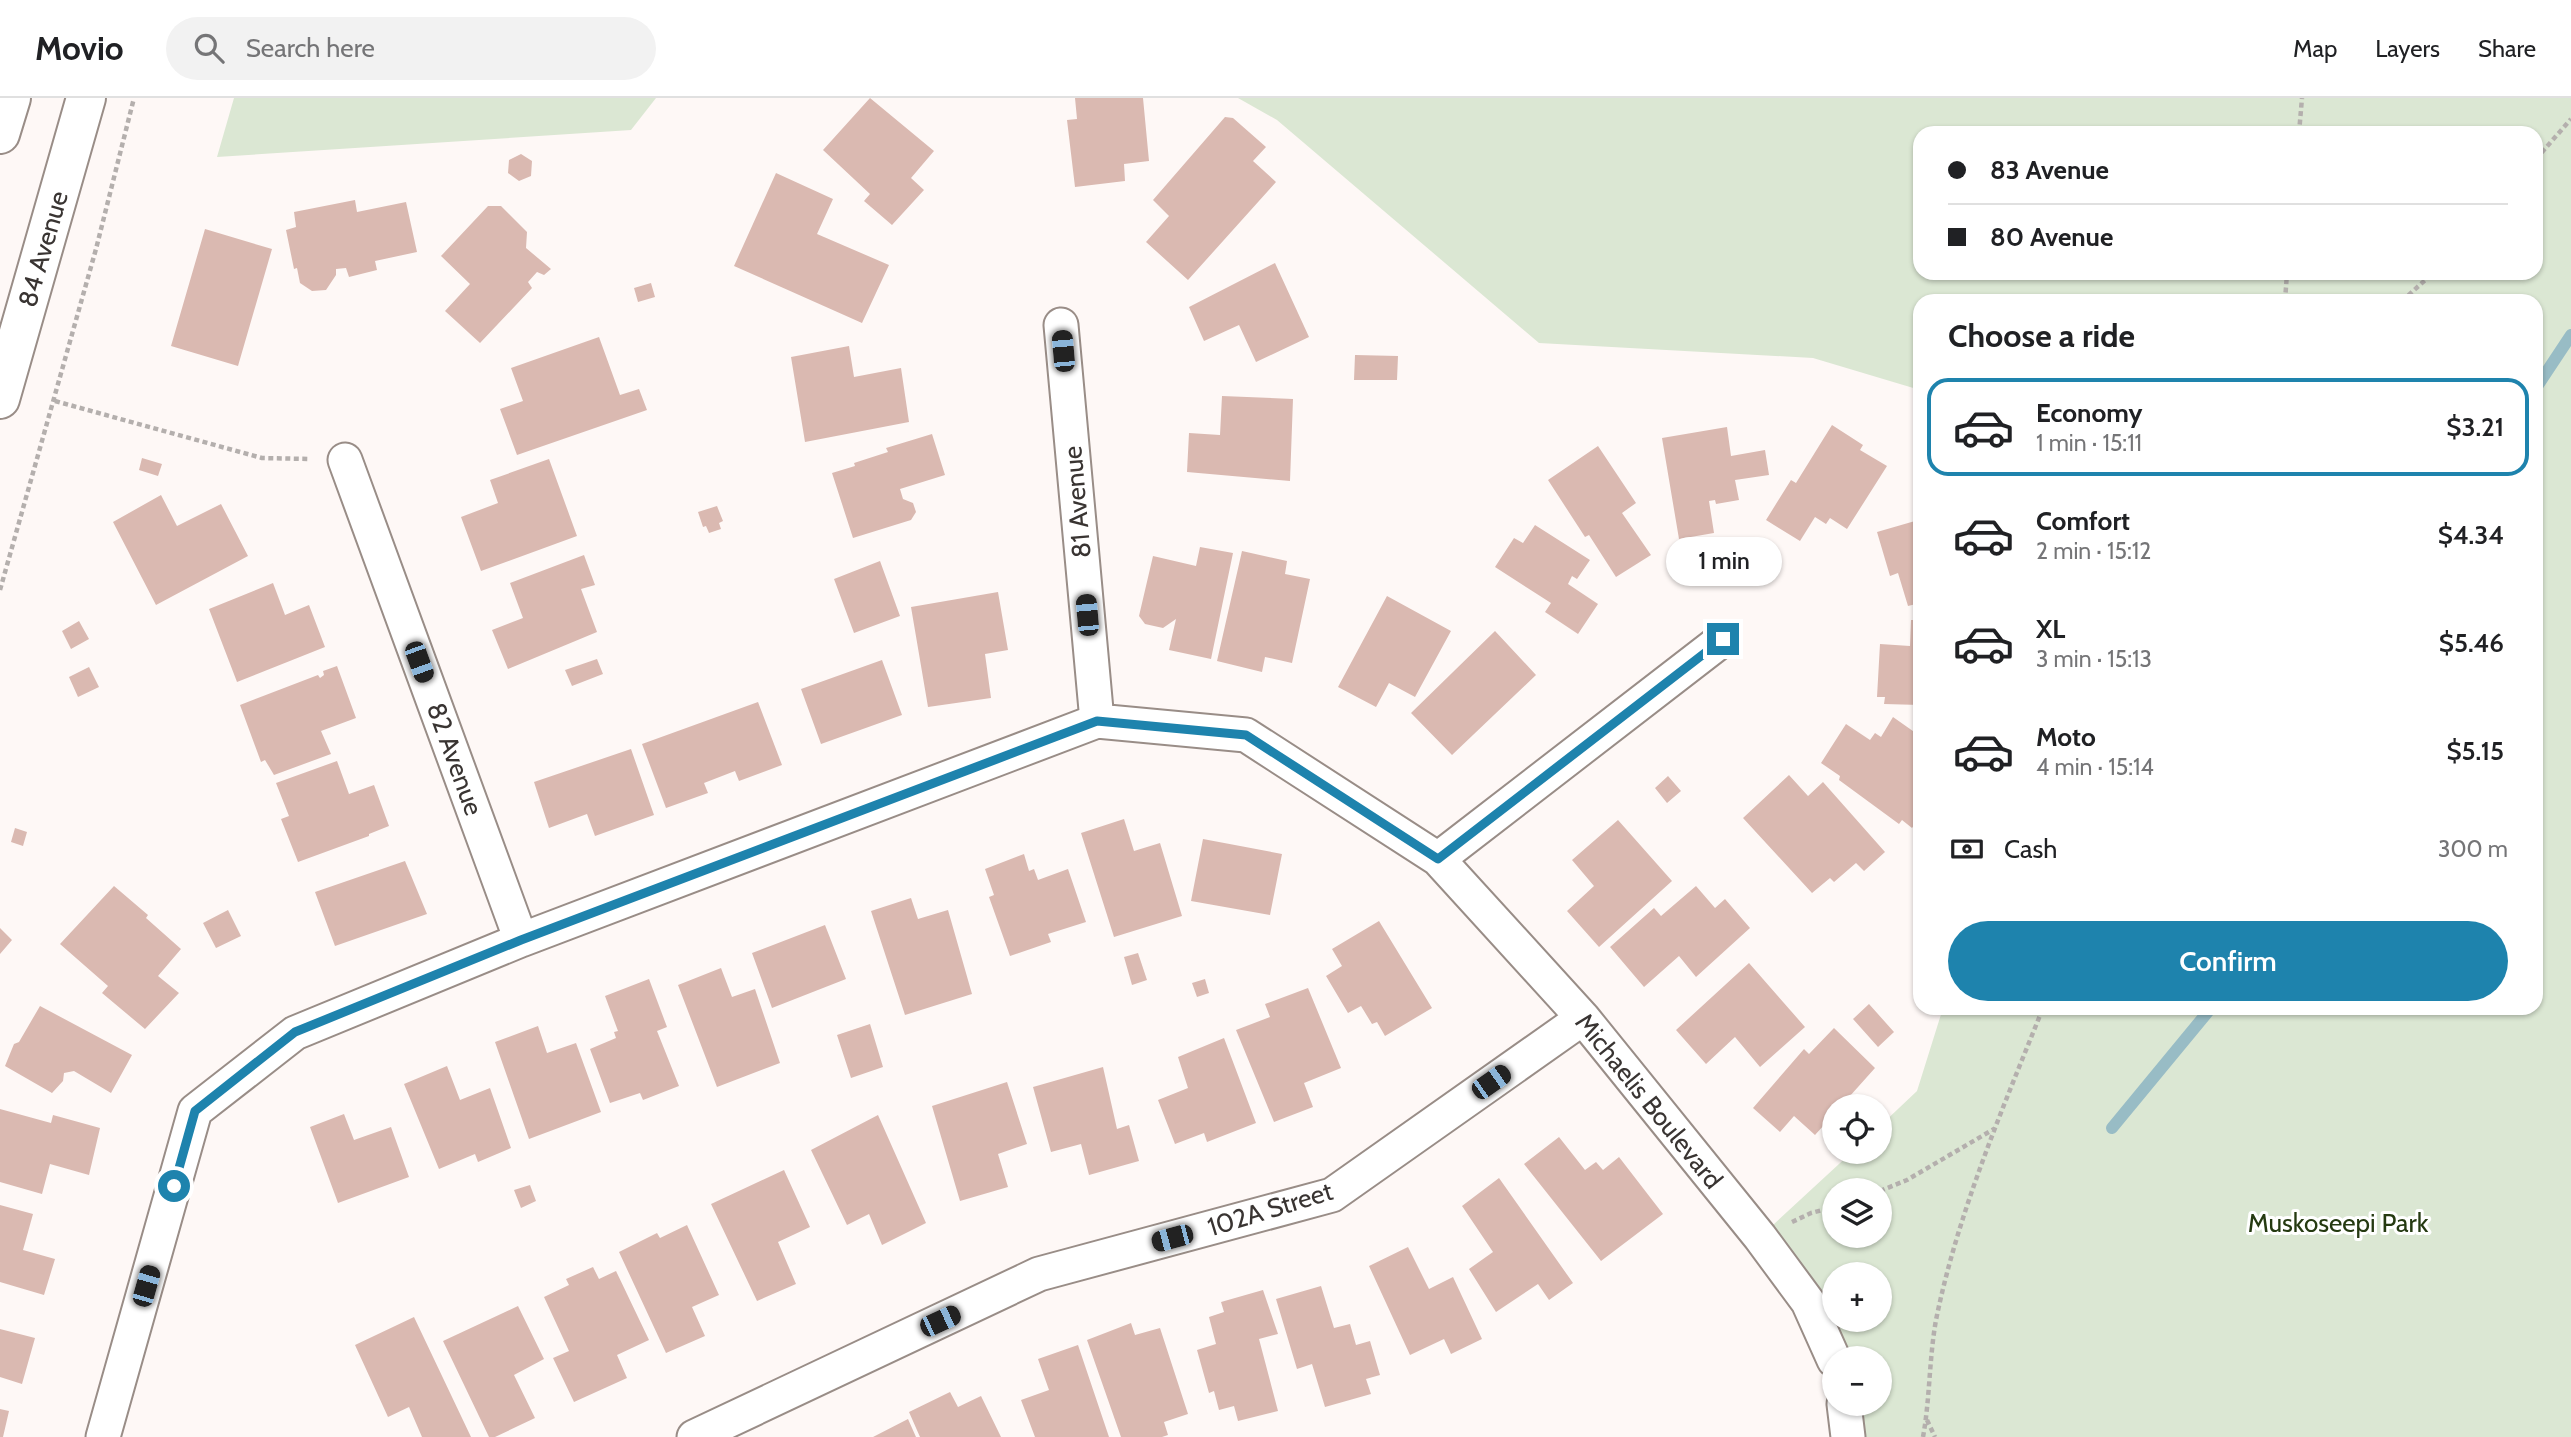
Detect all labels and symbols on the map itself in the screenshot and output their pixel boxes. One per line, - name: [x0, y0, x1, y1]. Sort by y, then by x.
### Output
- street label: 84 Avenue: [11, 187, 75, 311]
- car: [1051, 329, 1076, 373]
- street label: 81 Avenue: [1056, 445, 1098, 559]
- callout: 1 min: [1665, 538, 1781, 587]
- car: [1075, 593, 1100, 637]
- route end: [1707, 623, 1739, 655]
- car: [402, 639, 437, 685]
- street label: 82 Avenue: [420, 698, 490, 820]
- street label: Michaelis Boulevard: [1568, 1007, 1730, 1195]
- car: [1468, 1061, 1515, 1103]
- route start: [158, 1170, 190, 1202]
- street label: 102A Street: [1204, 1175, 1337, 1243]
- park label: Muskoseepi Park: [2248, 1207, 2429, 1239]
- car: [1149, 1222, 1196, 1254]
- car: [131, 1263, 162, 1309]
- car: [917, 1303, 964, 1339]

